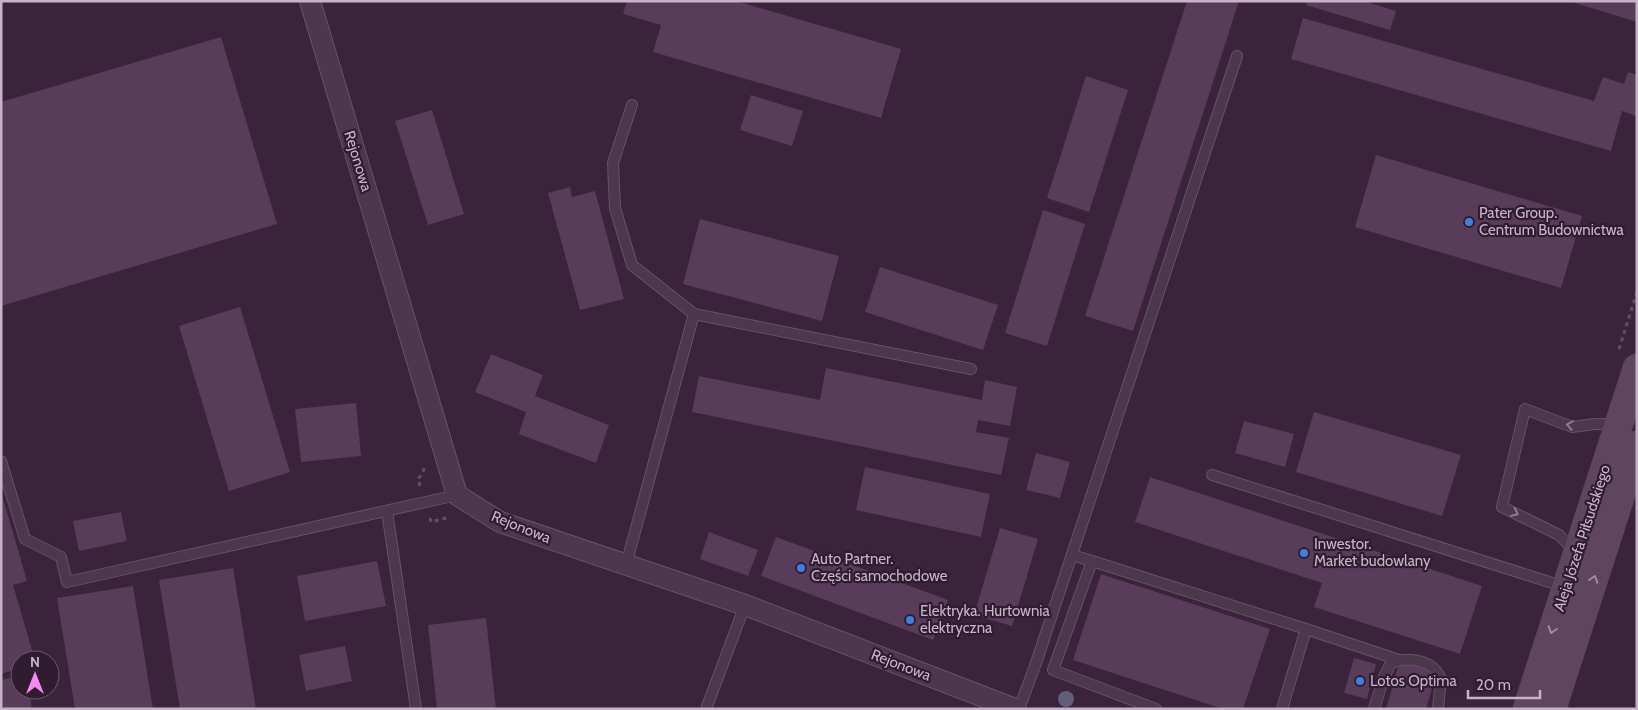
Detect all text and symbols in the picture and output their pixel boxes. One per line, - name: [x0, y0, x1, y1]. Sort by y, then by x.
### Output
- street label: Rejonowa: [340, 129, 376, 194]
- place label: Pater Group. Centrum Budownictwa: [1479, 204, 1625, 239]
- marker: Pater Group. Centrum Budownictwa: [1463, 216, 1475, 228]
- one-way arrow: [1566, 420, 1574, 431]
- street label: Aleja Józefa Piłsudskiego: [1550, 463, 1614, 613]
- street label: Rejonowa: [489, 507, 554, 547]
- one-way arrow: [1510, 507, 1519, 517]
- place label: Inwestor. Market budowlany: [1314, 535, 1431, 570]
- marker: Inwestor. Market budowlany: [1298, 547, 1310, 559]
- place label: Auto Partner. Części samochodowe: [811, 550, 948, 585]
- marker: Auto Partner. Części samochodowe: [795, 562, 807, 574]
- one-way arrow: [1588, 575, 1598, 584]
- place label: Elektryka. Hurtownia elektryczna: [920, 602, 1051, 637]
- marker: Elektryka. Hurtownia elektryczna: [904, 614, 916, 626]
- one-way arrow: [1548, 626, 1558, 634]
- street label: Rejonowa: [869, 645, 934, 685]
- north arrow: [10, 650, 60, 700]
- text: N: [30, 653, 40, 671]
- scale bar: [1468, 668, 1540, 700]
- place label: Lotos Optima: [1370, 672, 1457, 690]
- marker: Lotos Optima: [1354, 675, 1366, 687]
- text: 20 m: [1476, 676, 1511, 694]

